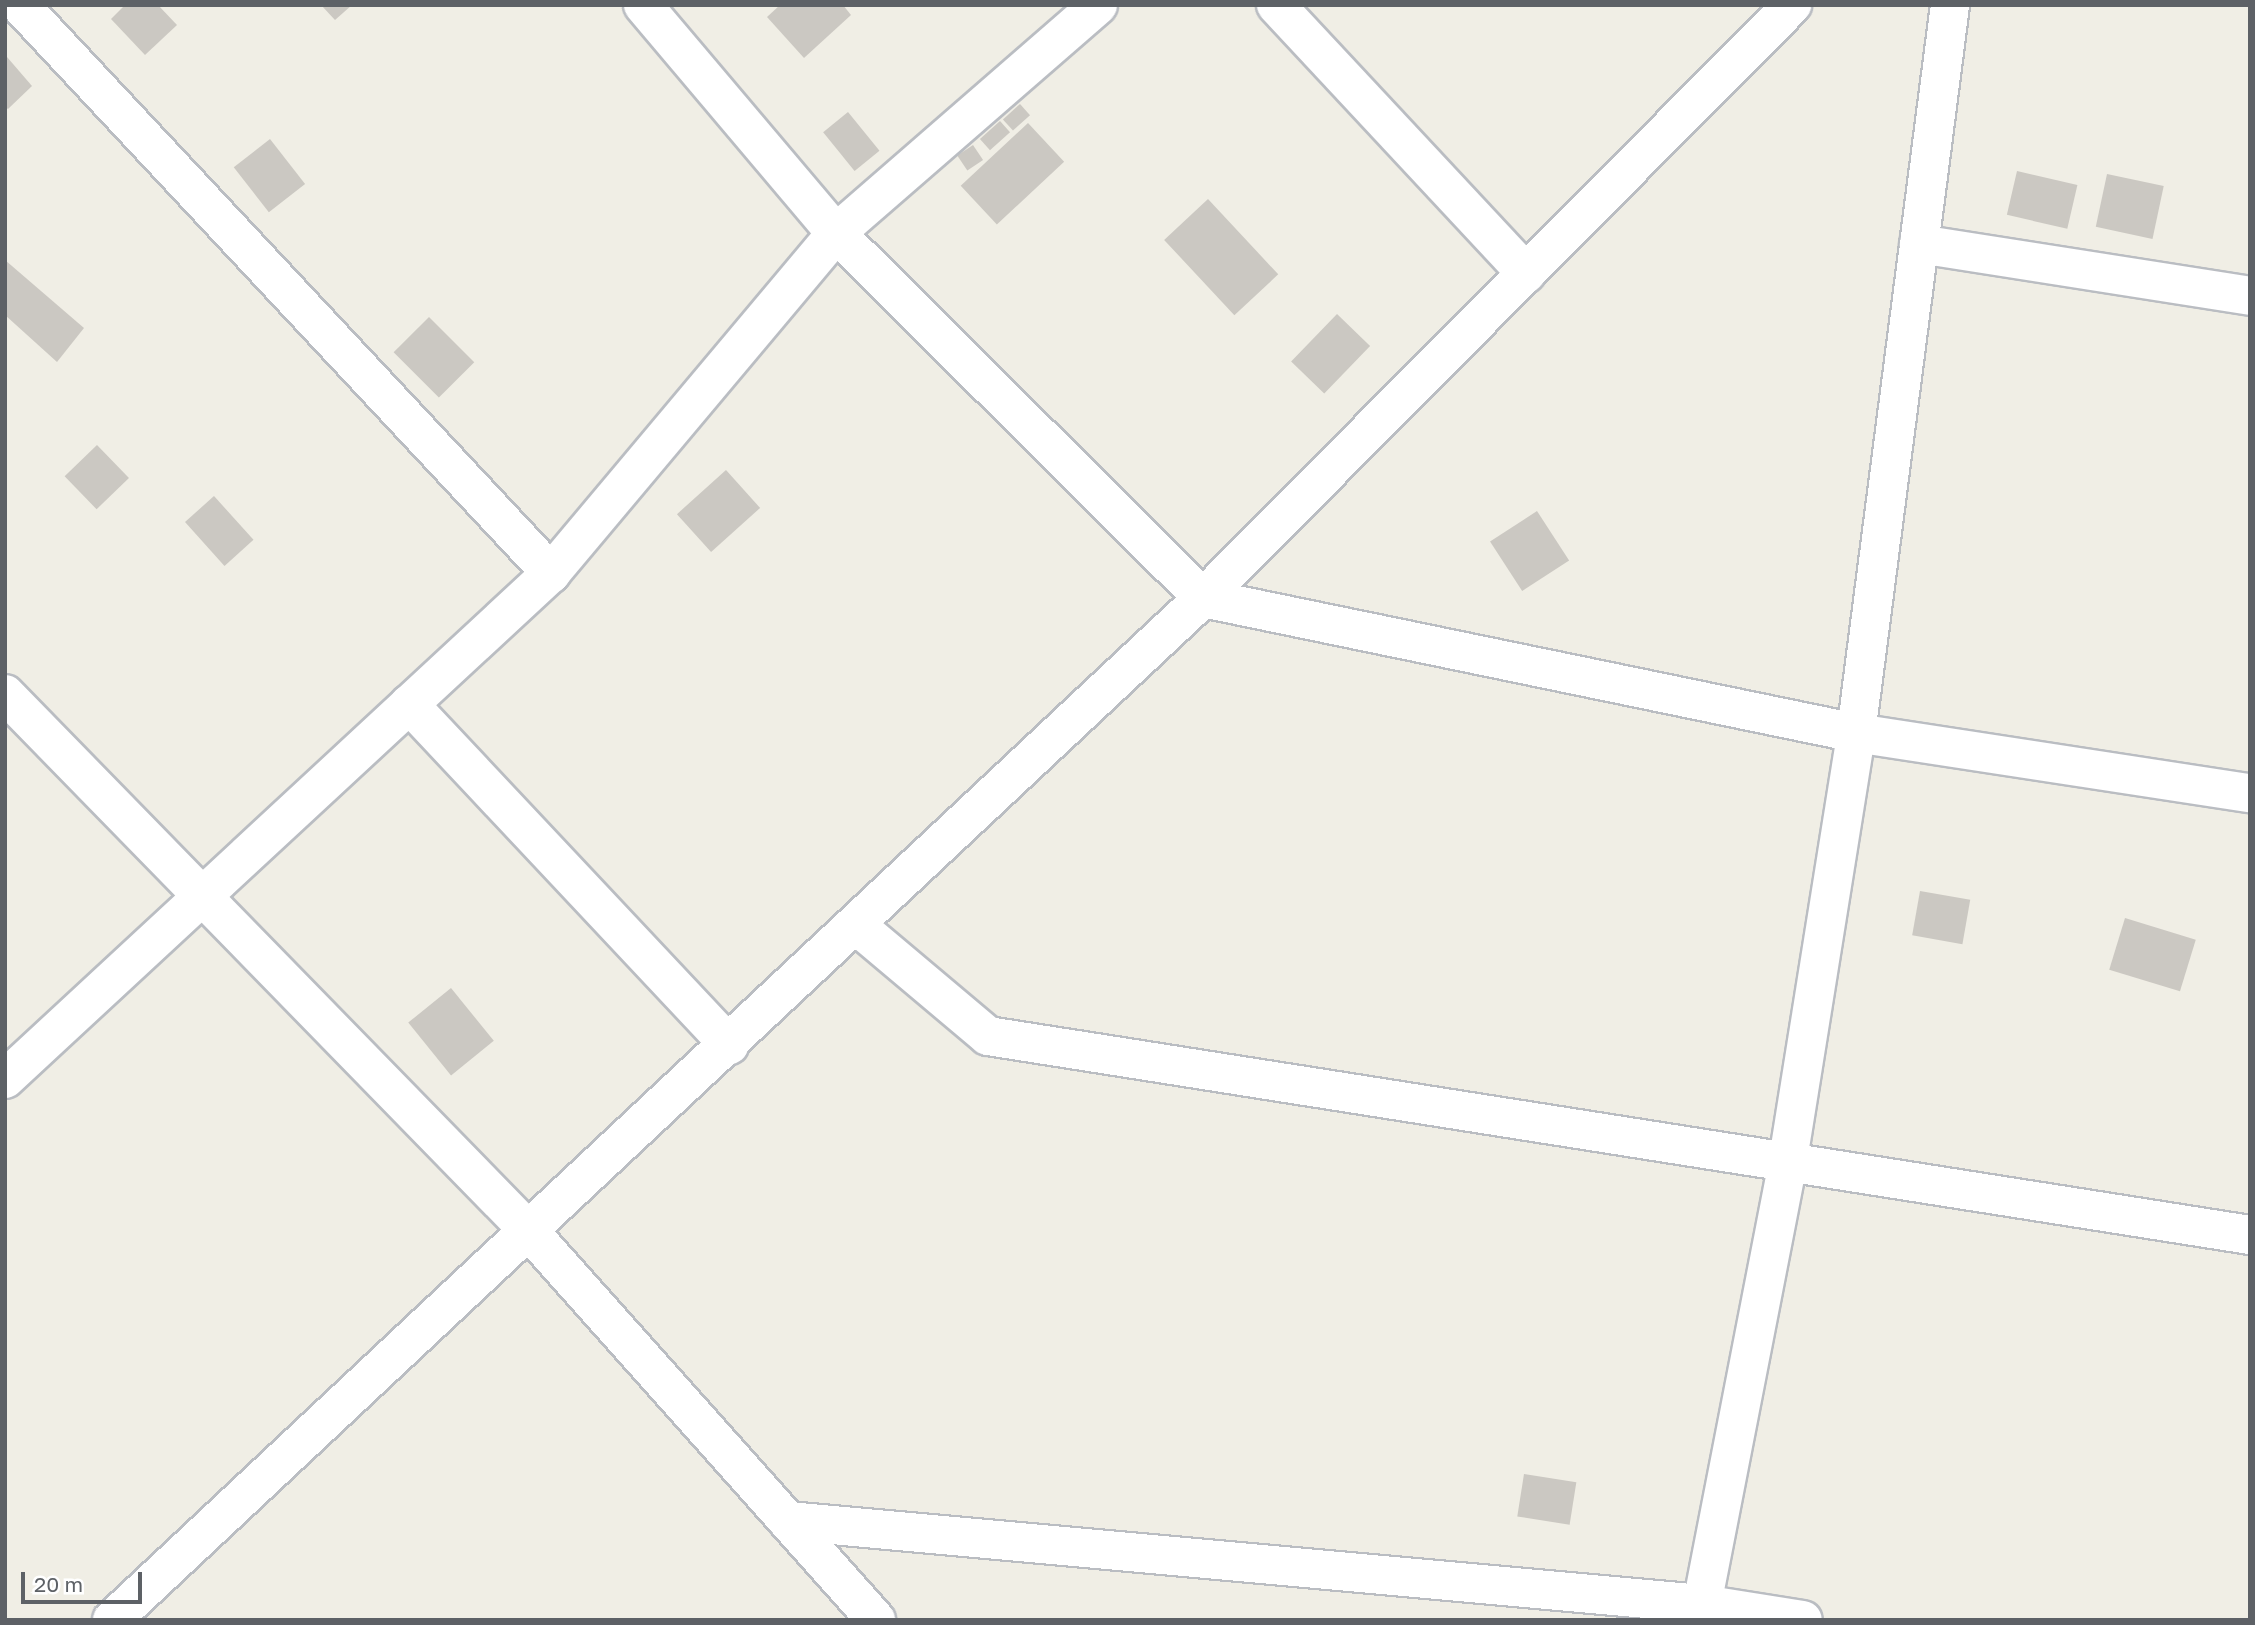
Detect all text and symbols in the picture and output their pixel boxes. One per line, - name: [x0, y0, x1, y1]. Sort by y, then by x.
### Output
- scale bar: [24, 1558, 145, 1602]
- text: 20 m: [34, 1571, 83, 1597]

